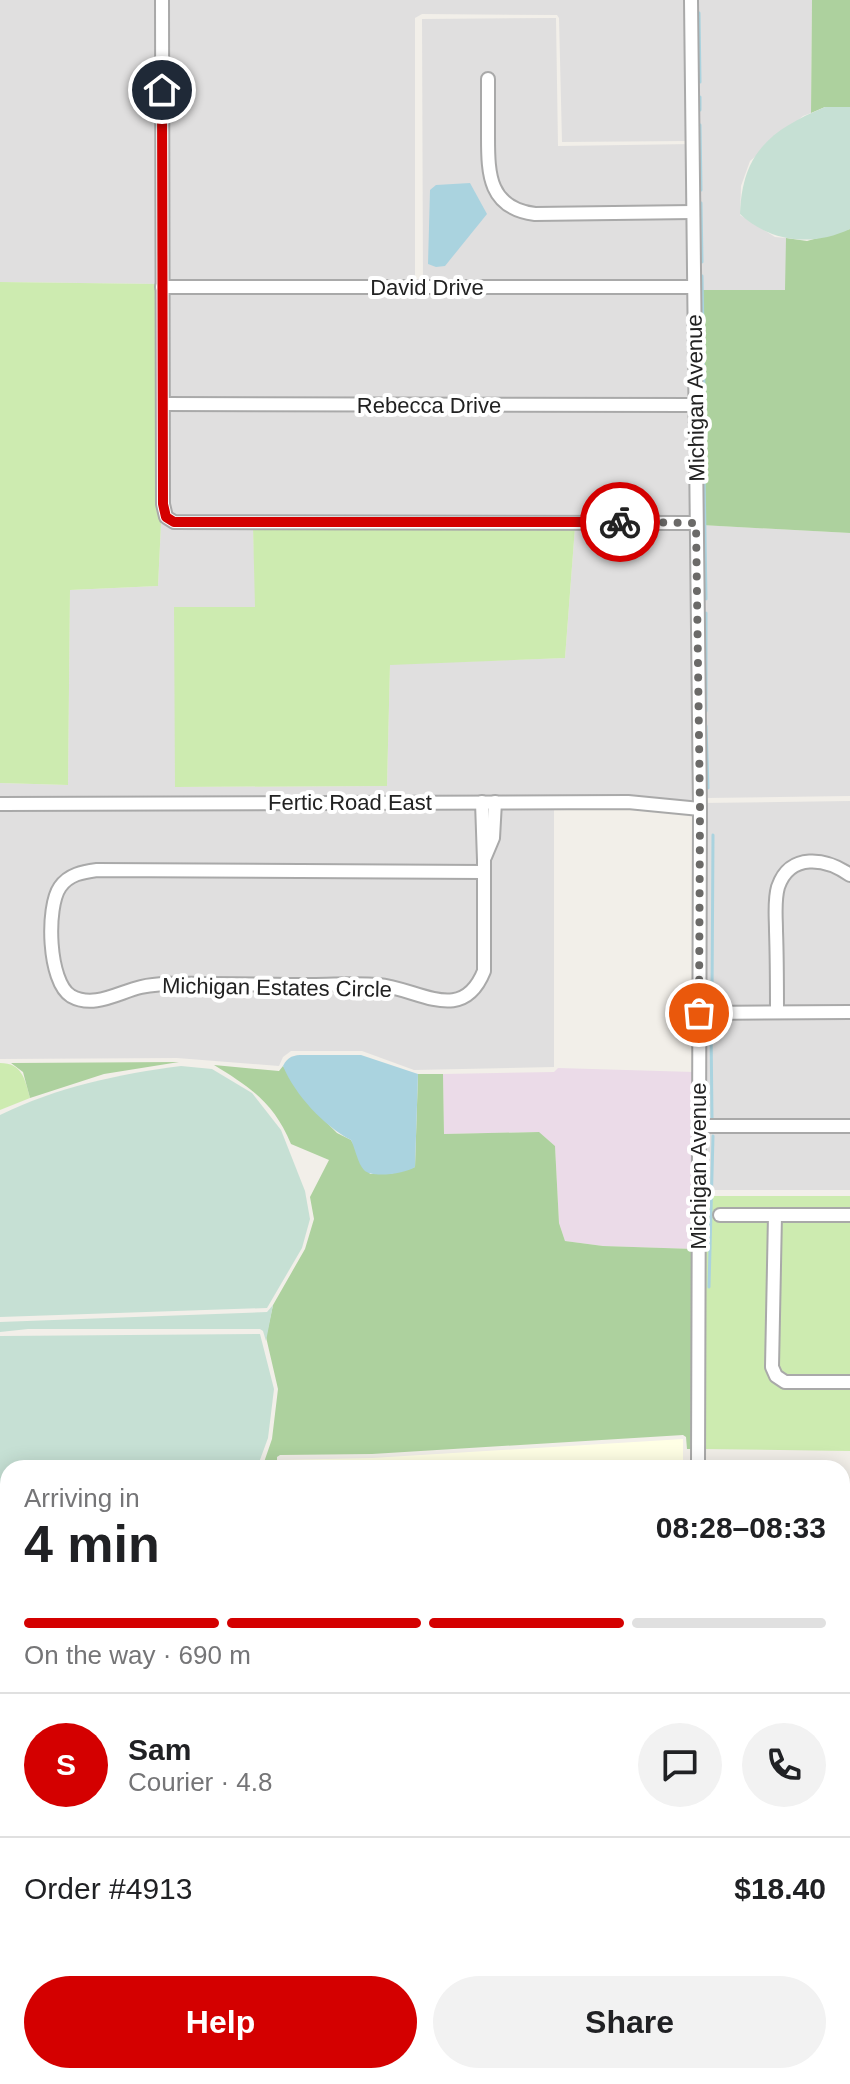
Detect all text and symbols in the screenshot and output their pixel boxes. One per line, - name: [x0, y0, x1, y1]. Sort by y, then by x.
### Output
- pin: [128, 56, 196, 124]
- icon: home: [140, 68, 184, 112]
- street label: David Drive: [370, 275, 484, 300]
- street label: Michigan Avenue: [682, 314, 709, 482]
- street label: Rebecca Drive: [357, 393, 501, 418]
- courier: [580, 482, 660, 562]
- icon: bike: [598, 500, 642, 544]
- street label: Fertic Road East: [268, 790, 432, 815]
- street label: Michigan Estates Circle: [162, 973, 392, 1002]
- pin: [665, 979, 733, 1047]
- icon: bag: [677, 991, 721, 1035]
- street label: Michigan Avenue: [686, 1082, 711, 1250]
- text: Arriving in: [24, 1483, 140, 1513]
- text: 08:28–08:33: [656, 1511, 826, 1544]
- text: 4 min: [24, 1515, 160, 1573]
- text: On the way · 690 m: [24, 1640, 251, 1670]
- button: chat: [638, 1723, 722, 1807]
- button: phone: [742, 1723, 826, 1807]
- text: Sam: [128, 1733, 191, 1766]
- text: S: [56, 1748, 76, 1781]
- text: Courier · 4.8: [128, 1767, 273, 1797]
- text: Order #4913: [24, 1872, 192, 1905]
- text: $18.40: [734, 1872, 826, 1905]
- button: Help: [24, 1976, 417, 2068]
- button: Share: [433, 1976, 826, 2068]

